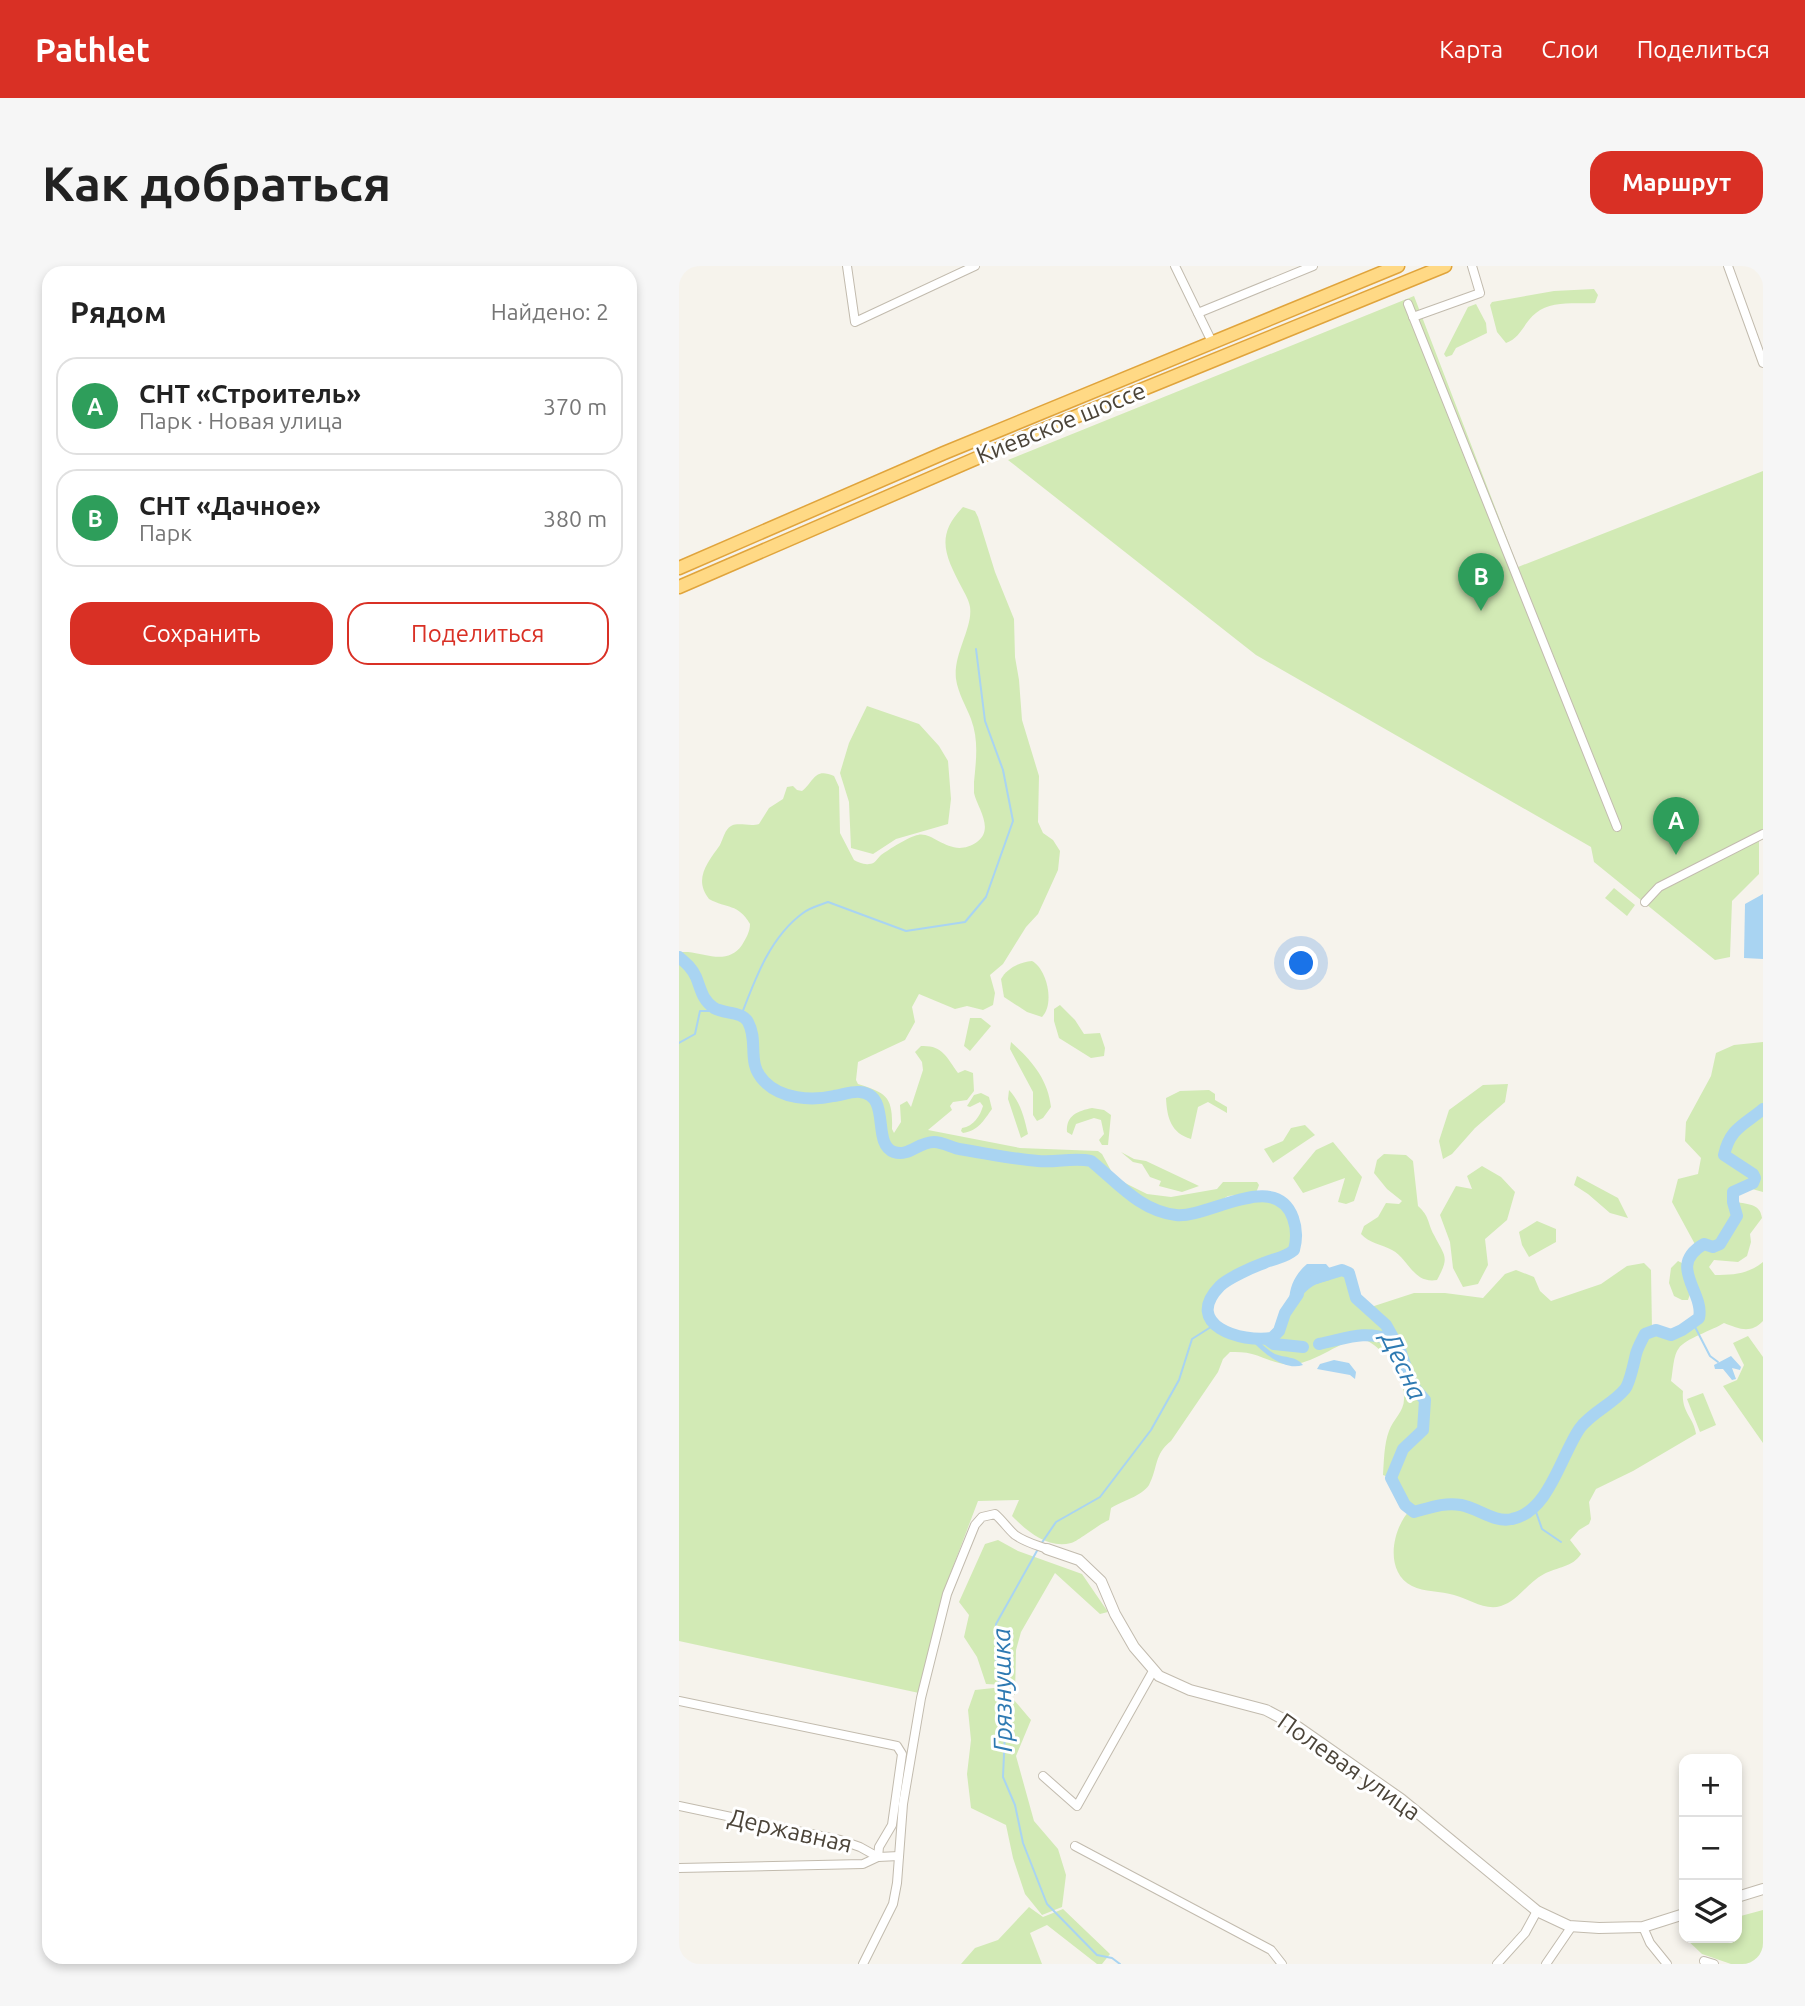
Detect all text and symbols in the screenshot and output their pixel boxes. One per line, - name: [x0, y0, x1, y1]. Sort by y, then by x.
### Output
- text: Pathlet: [35, 31, 150, 68]
- text: Карта: [1439, 36, 1503, 63]
- text: Слои: [1541, 36, 1599, 63]
- text: Поделиться: [1637, 36, 1770, 63]
- button: Маршрут: [1590, 151, 1763, 214]
- text: Как добраться: [42, 155, 391, 210]
- text: Рядом: [70, 295, 166, 329]
- text: Найдено: 2: [491, 299, 609, 324]
- street label: Киевское шоссе: [972, 376, 1149, 469]
- text: СНТ «Строитель»: [139, 379, 361, 408]
- text: A: [87, 394, 103, 419]
- text: 370 m: [543, 394, 607, 419]
- text: Парк · Новая улица: [139, 408, 343, 433]
- text: СНТ «Дачное»: [139, 491, 321, 520]
- text: B: [87, 506, 103, 531]
- text: 380 m: [543, 506, 607, 531]
- text: Парк: [139, 520, 192, 545]
- pin: B: [1458, 553, 1504, 611]
- button: Сохранить: [70, 602, 333, 665]
- button: Поделиться: [347, 602, 609, 665]
- pin: A: [1653, 797, 1699, 855]
- your location: [1284, 946, 1318, 980]
- water label: Десна: [1375, 1325, 1433, 1404]
- water label: Грязнушка: [986, 1628, 1017, 1752]
- street label: Полевая улица: [1273, 1707, 1426, 1826]
- map controls: [1679, 1754, 1742, 1943]
- button: +: [1679, 1754, 1742, 1817]
- street label: Державная: [726, 1803, 855, 1858]
- button: −: [1679, 1817, 1742, 1880]
- button: layers: [1679, 1880, 1742, 1943]

